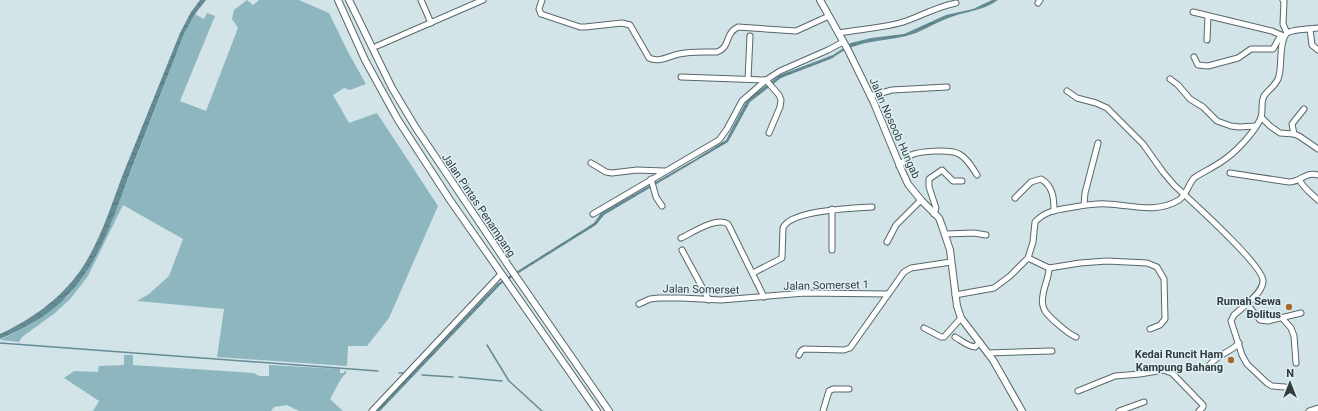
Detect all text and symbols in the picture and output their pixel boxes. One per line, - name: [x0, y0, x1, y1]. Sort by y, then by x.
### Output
- street label: Jalan Nosoob Hungab: [866, 76, 923, 181]
- street label: Jalan Pintas Penampang: [439, 151, 518, 259]
- street label: Jalan Somerset 1: [783, 278, 869, 293]
- street label: Jalan Somerset: [663, 282, 740, 297]
- place label: Rumah Sewa Bolitus: [1217, 295, 1281, 321]
- marker: Rumah Sewa Bolitus: [1284, 302, 1294, 312]
- place label: Kedai Runcit Ham Kampung Bahang: [1135, 348, 1223, 374]
- marker: Kedai Runcit Ham Kampung Bahang: [1226, 355, 1236, 365]
- north arrow: [1270, 363, 1310, 403]
- text: N: [1286, 367, 1294, 380]

